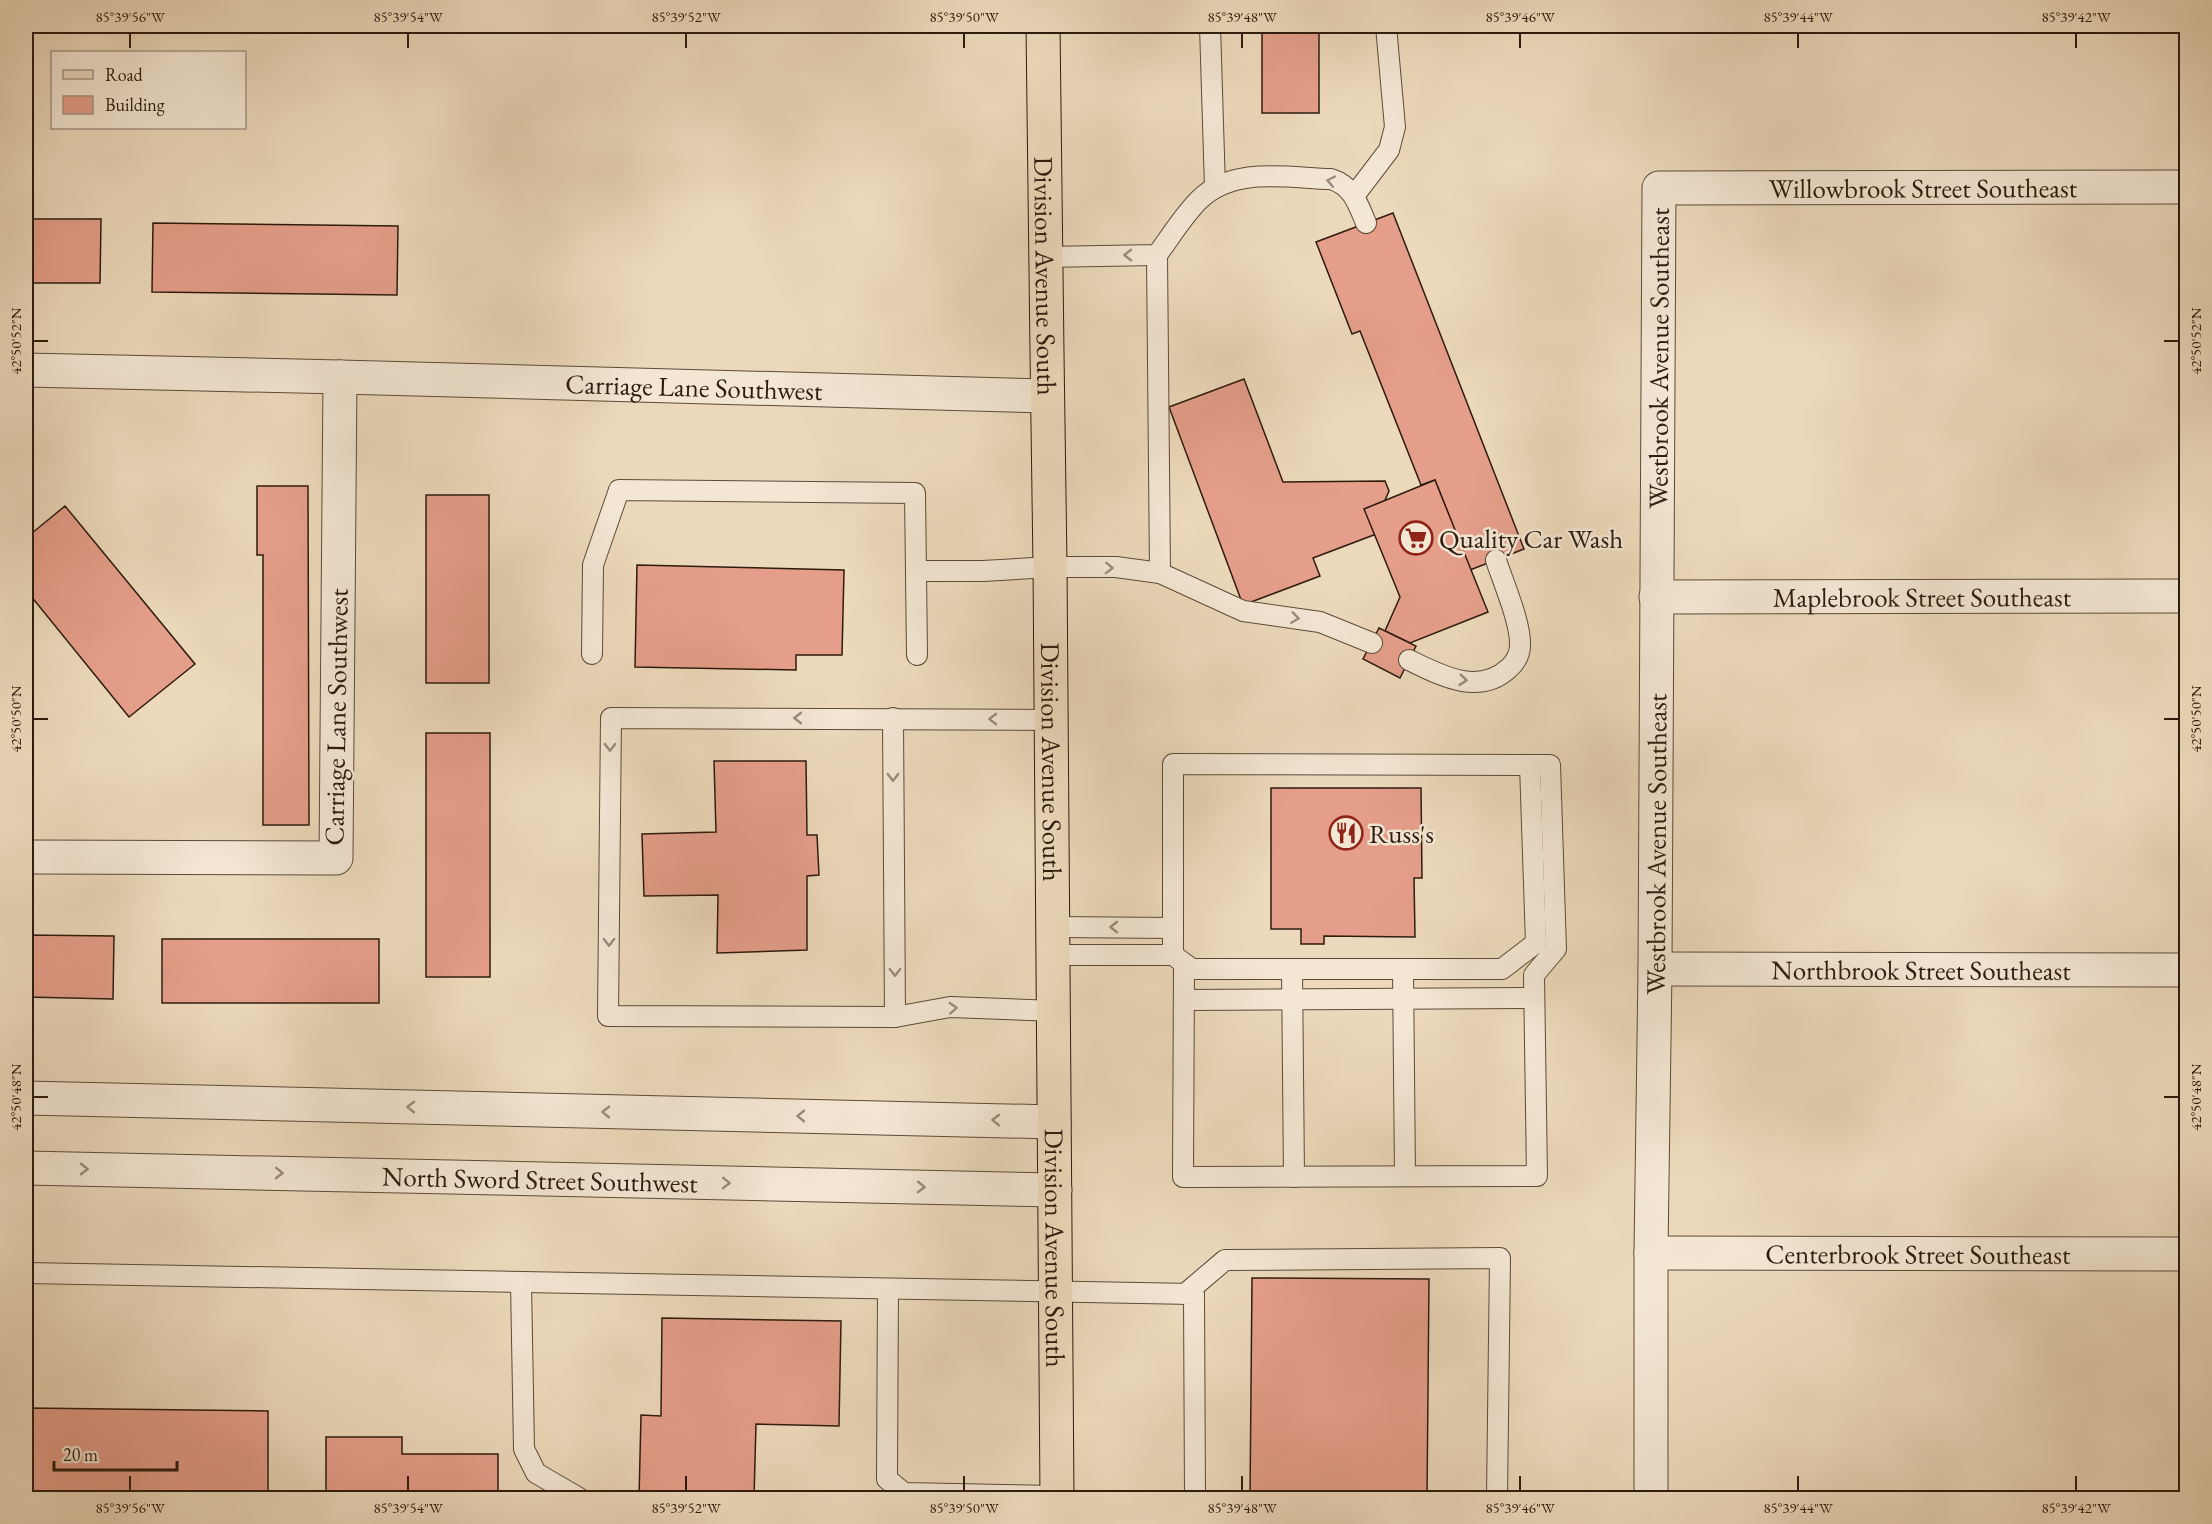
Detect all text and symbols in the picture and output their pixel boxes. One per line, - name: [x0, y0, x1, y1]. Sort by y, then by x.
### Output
- text: 85°39'56"W: [95, 7, 165, 26]
- text: 85°39'54"W: [373, 7, 443, 26]
- text: 85°39'52"W: [651, 7, 721, 26]
- text: 85°39'50"W: [929, 7, 999, 26]
- text: 85°39'48"W: [1207, 7, 1277, 26]
- text: 85°39'46"W: [1485, 7, 1555, 26]
- text: 85°39'44"W: [1763, 7, 1833, 26]
- text: 85°39'42"W: [2041, 7, 2111, 26]
- legend: [51, 51, 246, 129]
- text: Road: [105, 63, 144, 86]
- text: Building: [105, 93, 165, 116]
- street label: Division Avenue South: [1027, 156, 1065, 396]
- street label: Willowbrook Street Southeast: [1769, 170, 2078, 205]
- one-way arrow: [1326, 175, 1336, 188]
- street label: Westbrook Avenue Southeast: [1640, 207, 1676, 509]
- one-way arrow: [1123, 249, 1132, 261]
- text: 42°50'52"N: [6, 307, 25, 375]
- text: 42°50'52"N: [2186, 307, 2205, 375]
- street label: Carriage Lane Southwest: [565, 366, 823, 407]
- supermarket icon: Quality Car Wash: [1398, 520, 1434, 556]
- place label: Quality Car Wash: [1439, 521, 1623, 556]
- one-way arrow: [1104, 561, 1113, 574]
- street label: Maplebrook Street Southeast: [1773, 579, 2072, 614]
- street label: Carriage Lane Southwest: [316, 588, 356, 846]
- one-way arrow: [1290, 612, 1299, 624]
- street label: Division Avenue South: [1033, 642, 1071, 882]
- one-way arrow: [1459, 674, 1468, 686]
- text: 42°50'50"N: [6, 685, 25, 753]
- text: 42°50'50"N: [2186, 685, 2205, 753]
- street label: Westbrook Avenue Southeast: [1637, 693, 1674, 995]
- one-way arrow: [793, 712, 802, 724]
- one-way arrow: [988, 712, 997, 725]
- one-way arrow: [604, 743, 616, 752]
- one-way arrow: [887, 772, 899, 781]
- restaurant icon: Russ's: [1328, 815, 1364, 851]
- place label: Russ's: [1369, 816, 1434, 851]
- one-way arrow: [1110, 921, 1119, 933]
- one-way arrow: [603, 938, 615, 947]
- street label: Northbrook Street Southeast: [1771, 952, 2071, 987]
- one-way arrow: [889, 967, 901, 976]
- one-way arrow: [949, 1002, 958, 1015]
- text: 42°50'48"N: [6, 1063, 25, 1131]
- text: 42°50'48"N: [2186, 1063, 2205, 1131]
- one-way arrow: [407, 1101, 416, 1113]
- one-way arrow: [602, 1105, 611, 1118]
- one-way arrow: [797, 1110, 806, 1122]
- one-way arrow: [991, 1114, 1000, 1127]
- street label: Division Avenue South: [1037, 1128, 1074, 1368]
- street label: North Sword Street Southwest: [382, 1158, 699, 1200]
- one-way arrow: [79, 1163, 88, 1175]
- one-way arrow: [274, 1167, 283, 1179]
- one-way arrow: [721, 1177, 730, 1189]
- one-way arrow: [916, 1181, 925, 1194]
- street label: Centerbrook Street Southeast: [1765, 1236, 2071, 1271]
- scale bar: [54, 1434, 177, 1472]
- text: 20 m: [63, 1443, 98, 1466]
- text: 85°39'56"W: [95, 1498, 165, 1517]
- text: 85°39'54"W: [373, 1498, 443, 1517]
- text: 85°39'52"W: [651, 1498, 721, 1517]
- text: 85°39'50"W: [929, 1498, 999, 1517]
- text: 85°39'48"W: [1207, 1498, 1277, 1517]
- text: 85°39'46"W: [1485, 1498, 1555, 1517]
- text: 85°39'44"W: [1763, 1498, 1833, 1517]
- text: 85°39'42"W: [2041, 1498, 2111, 1517]

